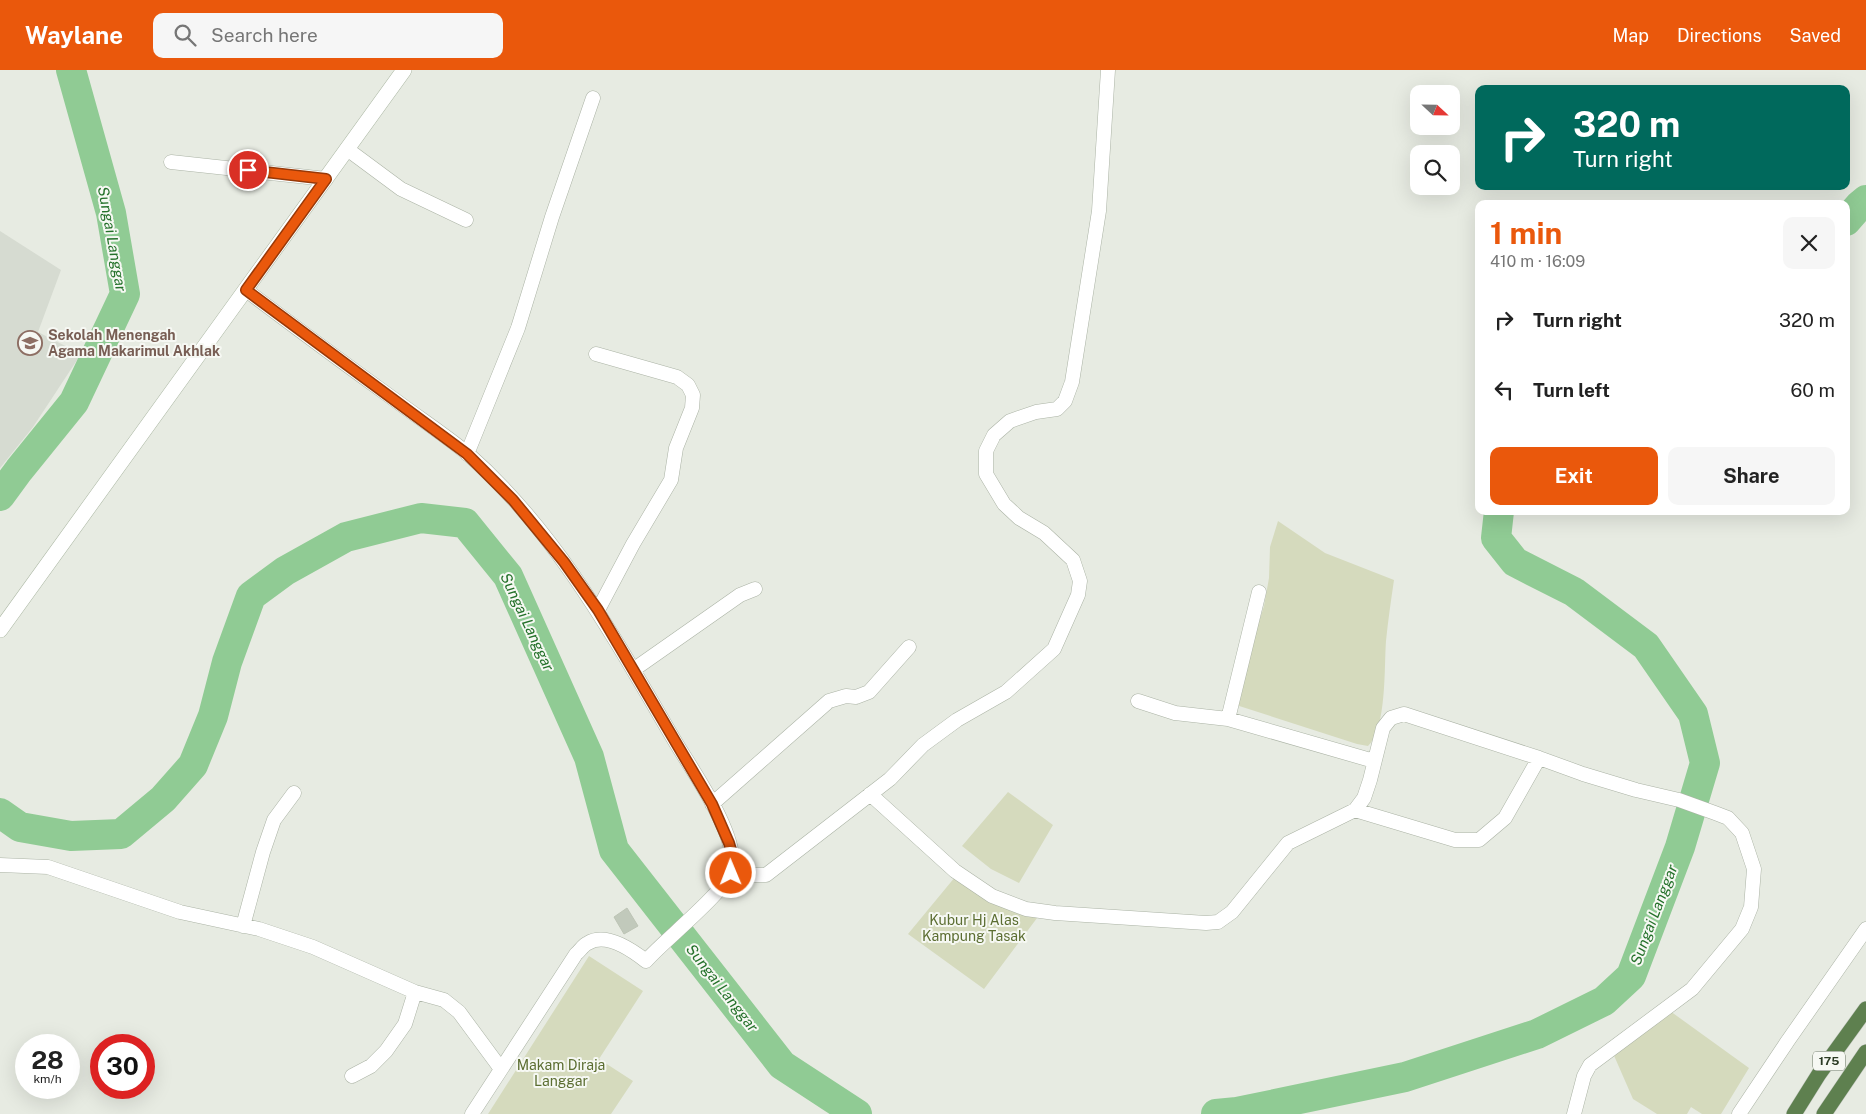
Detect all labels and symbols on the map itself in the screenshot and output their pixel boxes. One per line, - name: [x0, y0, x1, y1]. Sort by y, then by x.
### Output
- north arrow: [1410, 85, 1460, 135]
- pin: [227, 149, 269, 191]
- water label: Sungai Langgar: [95, 185, 130, 293]
- place label: Sekolah Menengah Agama Makarimul Akhlak: [48, 327, 220, 359]
- school or university icon: Sekolah Menengah Agama Makarimul Akhlak: [17, 330, 43, 356]
- water label: Sungai Langgar: [497, 570, 558, 674]
- position arrow: [704, 846, 756, 898]
- water label: Sungai Langgar: [1627, 862, 1681, 967]
- park label: Kubur Hj Alas Kampung Tasak: [922, 912, 1026, 944]
- water label: Sungai Langgar: [683, 941, 762, 1035]
- speed limit sign: 30: [90, 1034, 155, 1099]
- road number: 175: [1813, 1051, 1845, 1070]
- park label: Makam Diraja Langgar: [517, 1057, 605, 1089]

